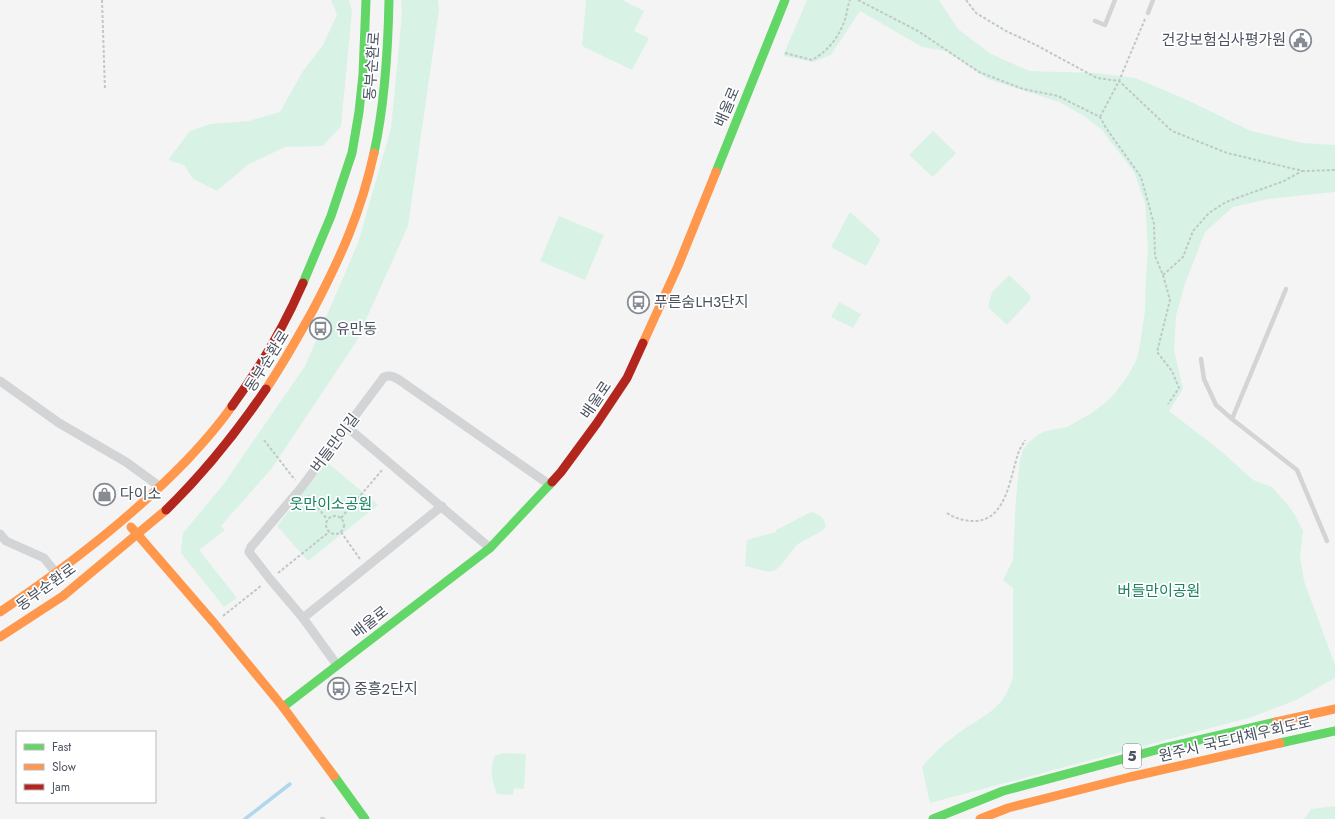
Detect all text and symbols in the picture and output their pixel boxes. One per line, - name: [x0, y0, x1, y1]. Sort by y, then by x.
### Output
- public building icon: 건강보험심사평가원: [1288, 27, 1314, 53]
- place label: 건강보험심사평가원: [1162, 29, 1286, 51]
- street label: 동부순환로: [359, 31, 385, 101]
- street label: 배울로: [709, 84, 745, 130]
- bus stop icon: 푸른숨LH3단지: [626, 289, 652, 315]
- place label: 푸른숨LH3단지: [654, 291, 749, 313]
- bus stop icon: 유만동: [307, 316, 333, 342]
- place label: 유만동: [336, 318, 377, 340]
- street label: 동부순환로: [239, 326, 295, 396]
- street label: 배울로: [575, 377, 617, 423]
- street label: 버들만이길: [305, 409, 365, 477]
- shop icon: 다이소: [91, 481, 117, 507]
- place label: 다이소: [120, 483, 162, 505]
- park label: 웃만이소공원: [290, 493, 372, 515]
- street label: 동부순환로: [12, 558, 80, 616]
- park label: 버들만이공원: [1118, 580, 1200, 602]
- street label: 배울로: [347, 601, 393, 643]
- bus stop icon: 중흥2단지: [325, 676, 351, 702]
- place label: 중흥2단지: [354, 678, 418, 700]
- street label: 원주시 국도대체우회도로: [1156, 711, 1314, 767]
- legend: [16, 731, 156, 803]
- text: Fast: [52, 738, 71, 756]
- road number: 5: [1123, 744, 1141, 768]
- text: Slow: [52, 758, 77, 776]
- text: Jam: [50, 778, 70, 796]

